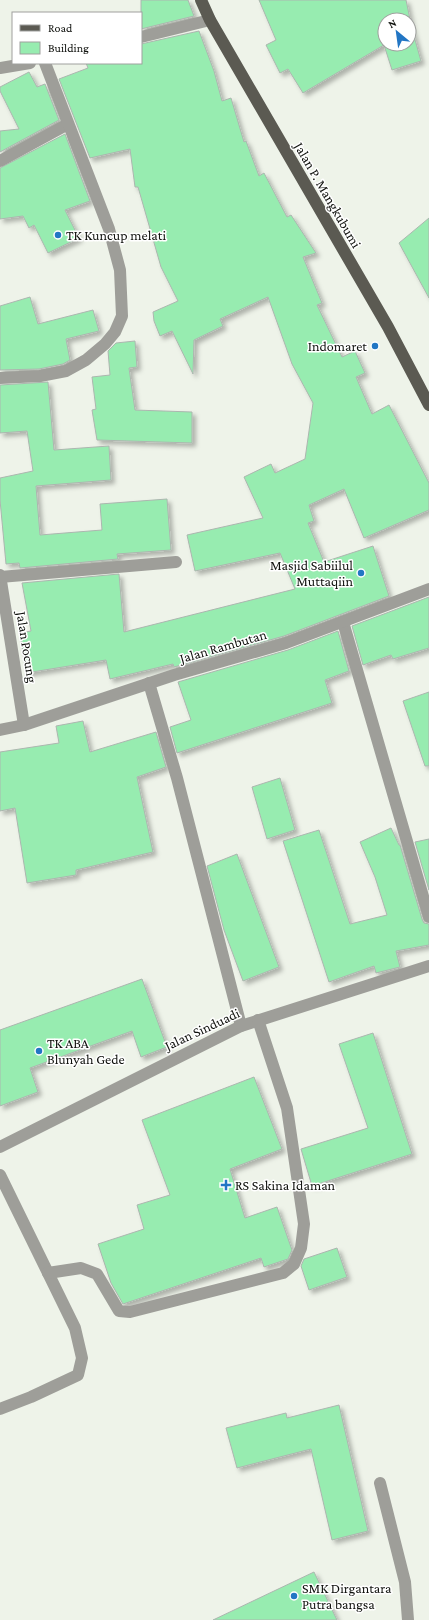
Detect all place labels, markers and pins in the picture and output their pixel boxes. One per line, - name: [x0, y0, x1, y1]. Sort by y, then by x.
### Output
- place label: TK Kuncup melati: [66, 227, 166, 243]
- marker: TK Kuncup melati: [53, 230, 63, 240]
- place label: Indomaret: [308, 338, 367, 354]
- marker: Indomaret: [370, 341, 380, 351]
- place label: Masjid Sabiilul Muttaqiin: [270, 557, 353, 589]
- marker: Masjid Sabiilul Muttaqiin: [356, 568, 366, 578]
- place label: TK ABA Blunyah Gede: [47, 1035, 125, 1067]
- marker: TK ABA Blunyah Gede: [34, 1046, 44, 1056]
- place label: RS Sakina Idaman: [235, 1177, 336, 1193]
- marker: RS Sakina Idaman: [220, 1179, 232, 1191]
- place label: SMK Dirgantara Putra bangsa: [302, 1580, 392, 1612]
- marker: SMK Dirgantara Putra bangsa: [289, 1591, 299, 1601]

